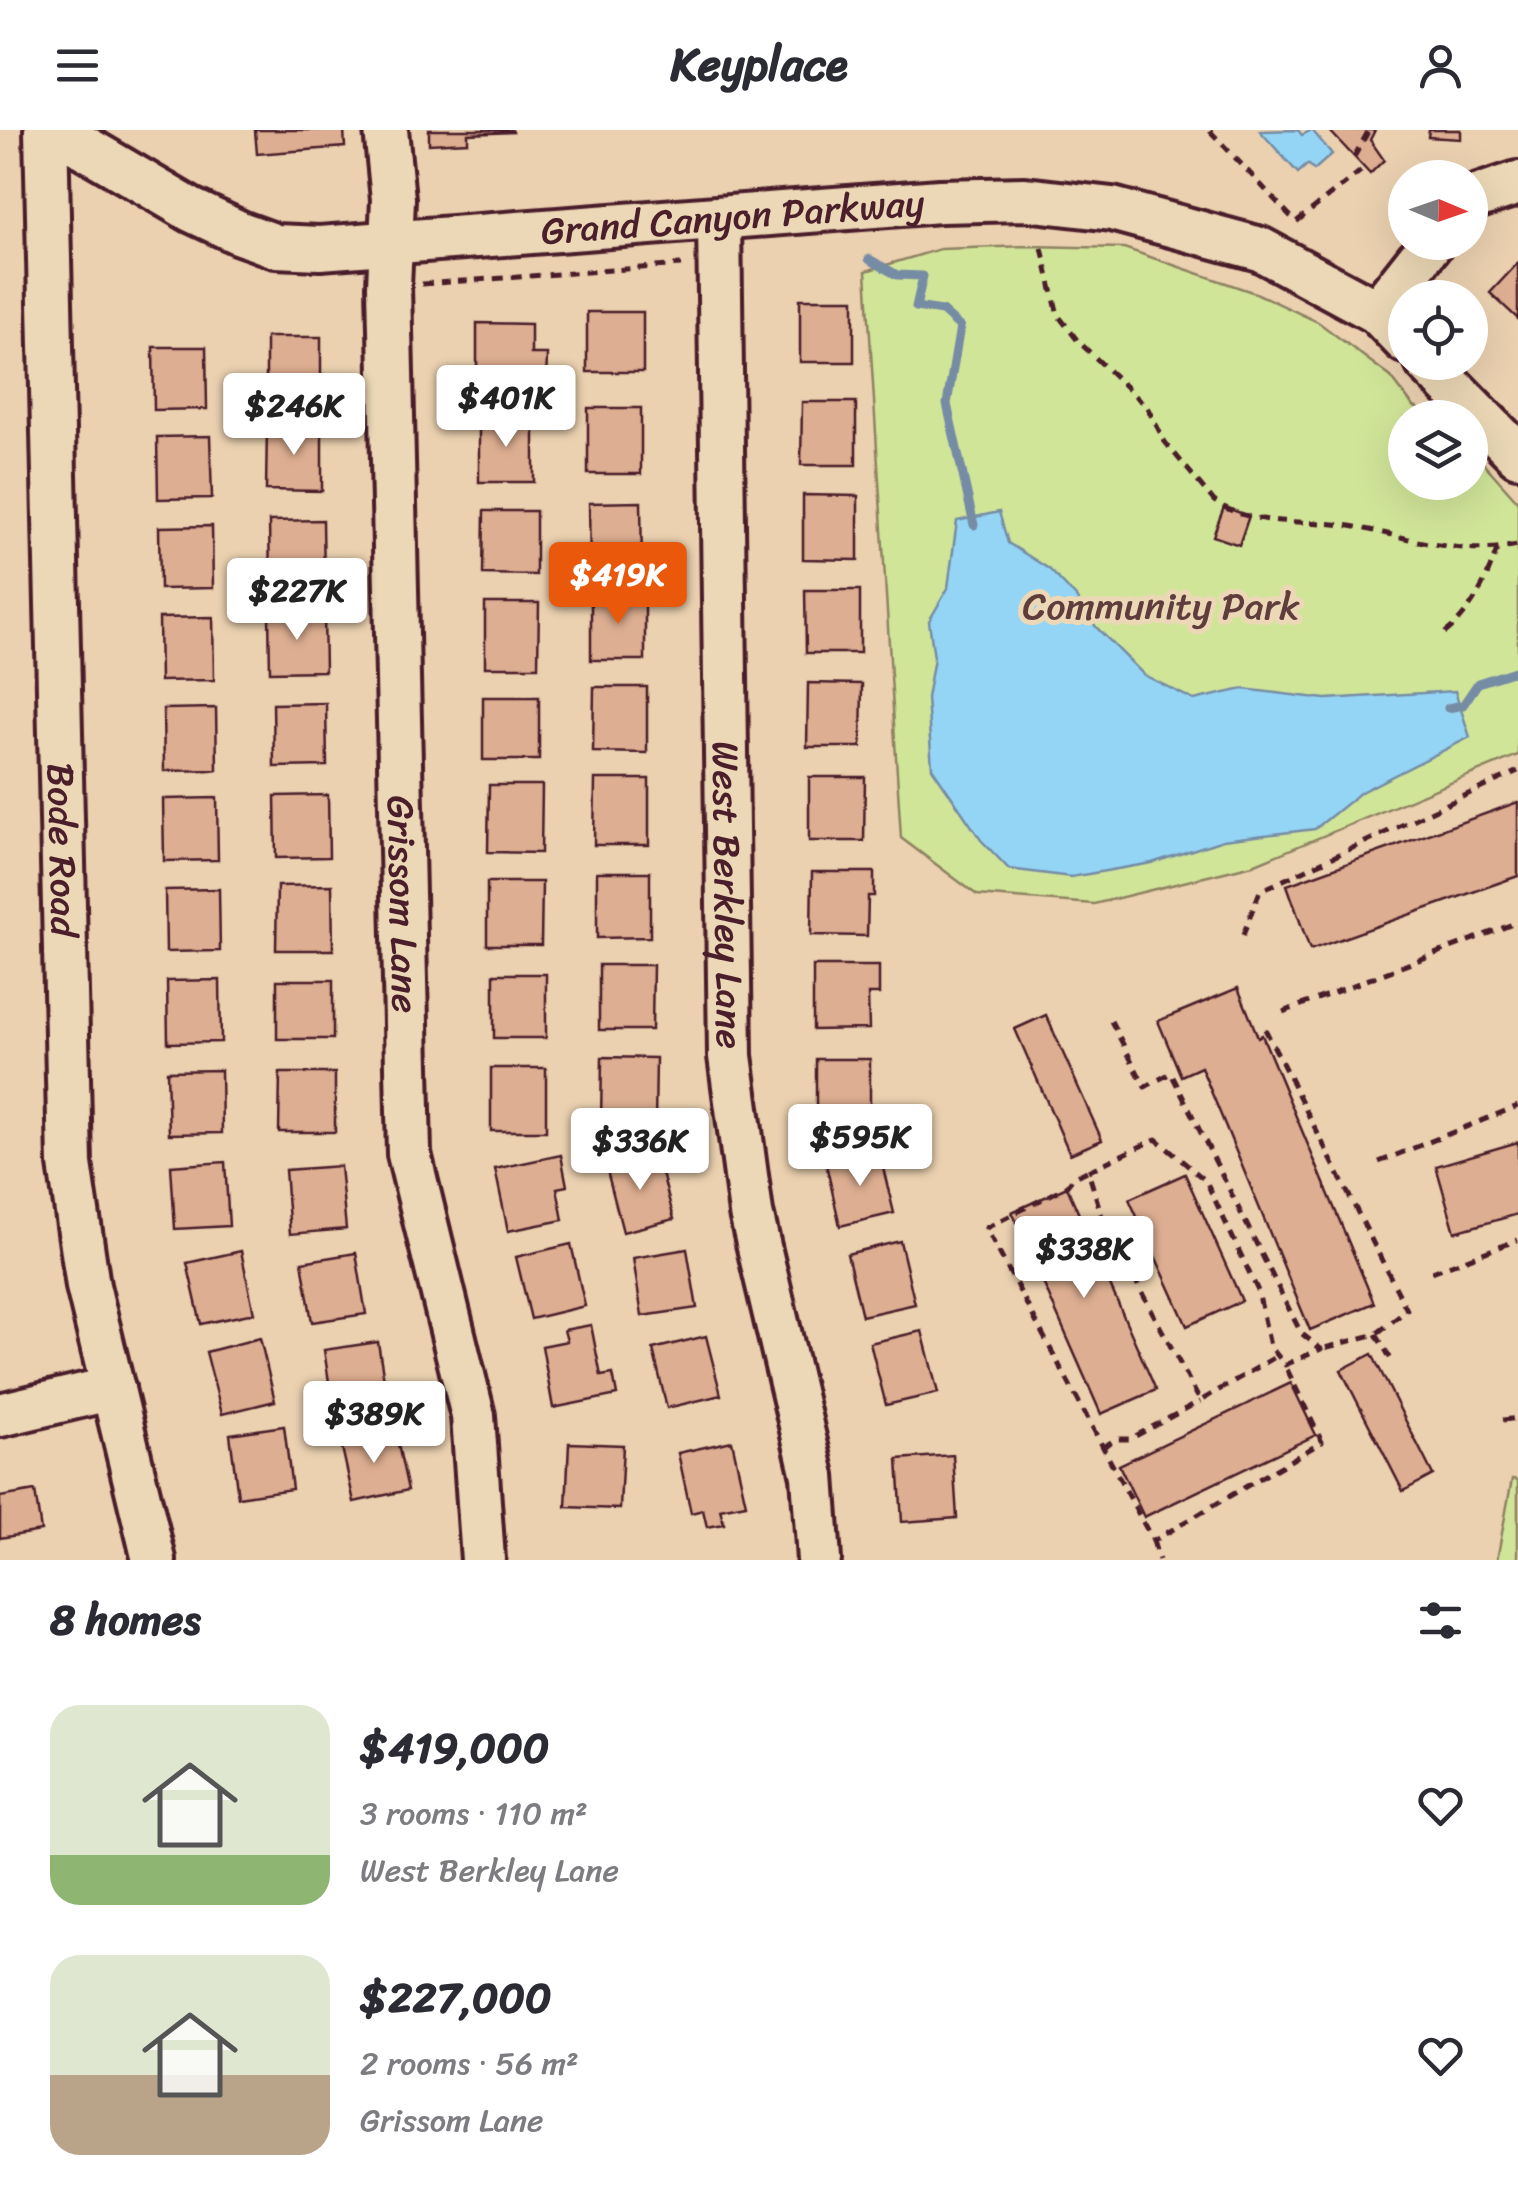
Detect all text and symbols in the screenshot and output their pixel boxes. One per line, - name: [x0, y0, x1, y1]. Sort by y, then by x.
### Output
- text: Keyplace: [670, 25, 848, 105]
- icon: menu: [50, 38, 105, 93]
- icon: person: [1413, 38, 1468, 93]
- north arrow: [1388, 160, 1488, 260]
- map controls: [1388, 160, 1488, 500]
- street label: Grand Canyon Parkway: [539, 169, 927, 265]
- button: locate: [1388, 280, 1488, 380]
- pin: $401K: [436, 365, 576, 450]
- text: $401K: [459, 369, 553, 426]
- pin: $246K: [224, 373, 364, 458]
- text: $246K: [245, 377, 343, 434]
- button: layers: [1388, 400, 1488, 500]
- pin: $419K: [548, 542, 688, 627]
- text: $419K: [571, 546, 665, 603]
- pin: $227K: [227, 558, 367, 643]
- text: $227K: [249, 562, 345, 619]
- park label: Community Park: [1023, 573, 1300, 640]
- street label: West Berkley Lane: [692, 741, 763, 1049]
- street label: Bode Road: [27, 762, 98, 939]
- street label: Grissom Lane: [367, 795, 439, 1014]
- pin: $595K: [790, 1104, 930, 1189]
- pin: $336K: [570, 1108, 710, 1193]
- text: $595K: [810, 1108, 910, 1165]
- text: $336K: [593, 1112, 687, 1169]
- pin: $338K: [1014, 1216, 1154, 1301]
- text: $338K: [1036, 1220, 1132, 1277]
- pin: $389K: [304, 1381, 444, 1466]
- text: $389K: [325, 1385, 423, 1442]
- text: 8 homes: [50, 1583, 201, 1657]
- icon: filters: [1413, 1593, 1468, 1648]
- text: $419,000: [360, 1711, 549, 1785]
- icon: home: [130, 1745, 250, 1865]
- icon: heart: [1413, 1778, 1468, 1833]
- text: 3 rooms · 110 m²: [360, 1785, 588, 1842]
- text: West Berkley Lane: [360, 1842, 619, 1899]
- text: $227,000: [360, 1961, 552, 2035]
- icon: home: [130, 1995, 250, 2115]
- icon: heart: [1413, 2028, 1468, 2083]
- text: 2 rooms · 56 m²: [360, 2035, 579, 2092]
- text: Grissom Lane: [360, 2092, 543, 2149]

